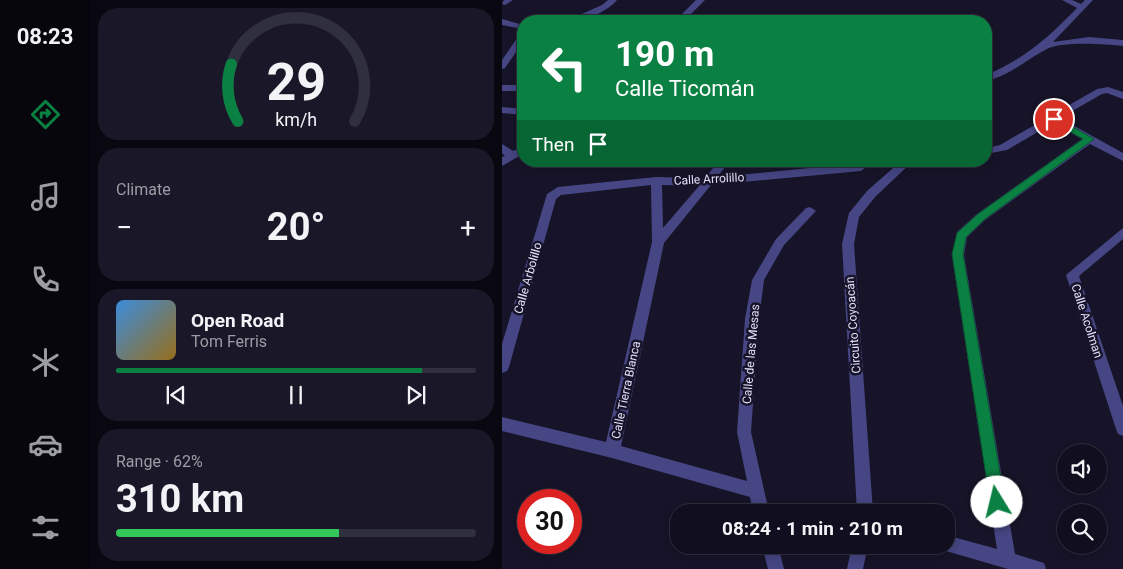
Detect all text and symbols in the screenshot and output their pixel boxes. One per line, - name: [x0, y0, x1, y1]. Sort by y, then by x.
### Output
- text: 08:23: [17, 24, 73, 49]
- text: 190 m: [615, 34, 714, 75]
- icon: left: [532, 35, 597, 100]
- text: 29: [266, 52, 326, 113]
- text: Calle Ticomán: [615, 76, 755, 101]
- icon: directions: [28, 97, 63, 132]
- pin: [1033, 98, 1075, 140]
- icon: arrive: [1040, 105, 1068, 133]
- text: km/h: [275, 109, 317, 130]
- icon: arrive: [584, 130, 612, 158]
- text: Then: [532, 133, 574, 156]
- street label: Calle Arrolillo: [673, 170, 745, 188]
- icon: music: [28, 179, 63, 214]
- text: Climate: [116, 180, 171, 199]
- text: 20°: [267, 205, 325, 249]
- text: −: [116, 211, 132, 244]
- text: +: [460, 211, 476, 244]
- street label: Calle Arbolillo: [511, 241, 545, 315]
- icon: phone: [28, 262, 63, 297]
- street label: Circuito Coyoacán: [843, 276, 863, 374]
- street label: Calle Acolman: [1068, 282, 1106, 360]
- street label: Calle de las Mesas: [740, 304, 762, 404]
- text: Open Road: [191, 309, 284, 332]
- text: Tom Ferris: [191, 332, 267, 351]
- street label: Calle Tierra Blanca: [609, 340, 643, 440]
- icon: climate: [28, 345, 63, 380]
- icon: previous: [162, 381, 190, 409]
- icon: pause: [282, 381, 310, 409]
- icon: next: [402, 381, 430, 409]
- icon: car: [28, 427, 63, 462]
- map controls: [1057, 444, 1107, 554]
- button: sound: [1057, 444, 1107, 494]
- text: Range · 62%: [116, 452, 203, 471]
- position arrow: [970, 475, 1022, 527]
- text: 310 km: [116, 477, 244, 521]
- speed limit sign: 30: [517, 489, 582, 554]
- button: search: [1057, 504, 1107, 554]
- icon: filters: [28, 510, 63, 545]
- text: 08:24 · 1 min · 210 m: [722, 517, 903, 540]

